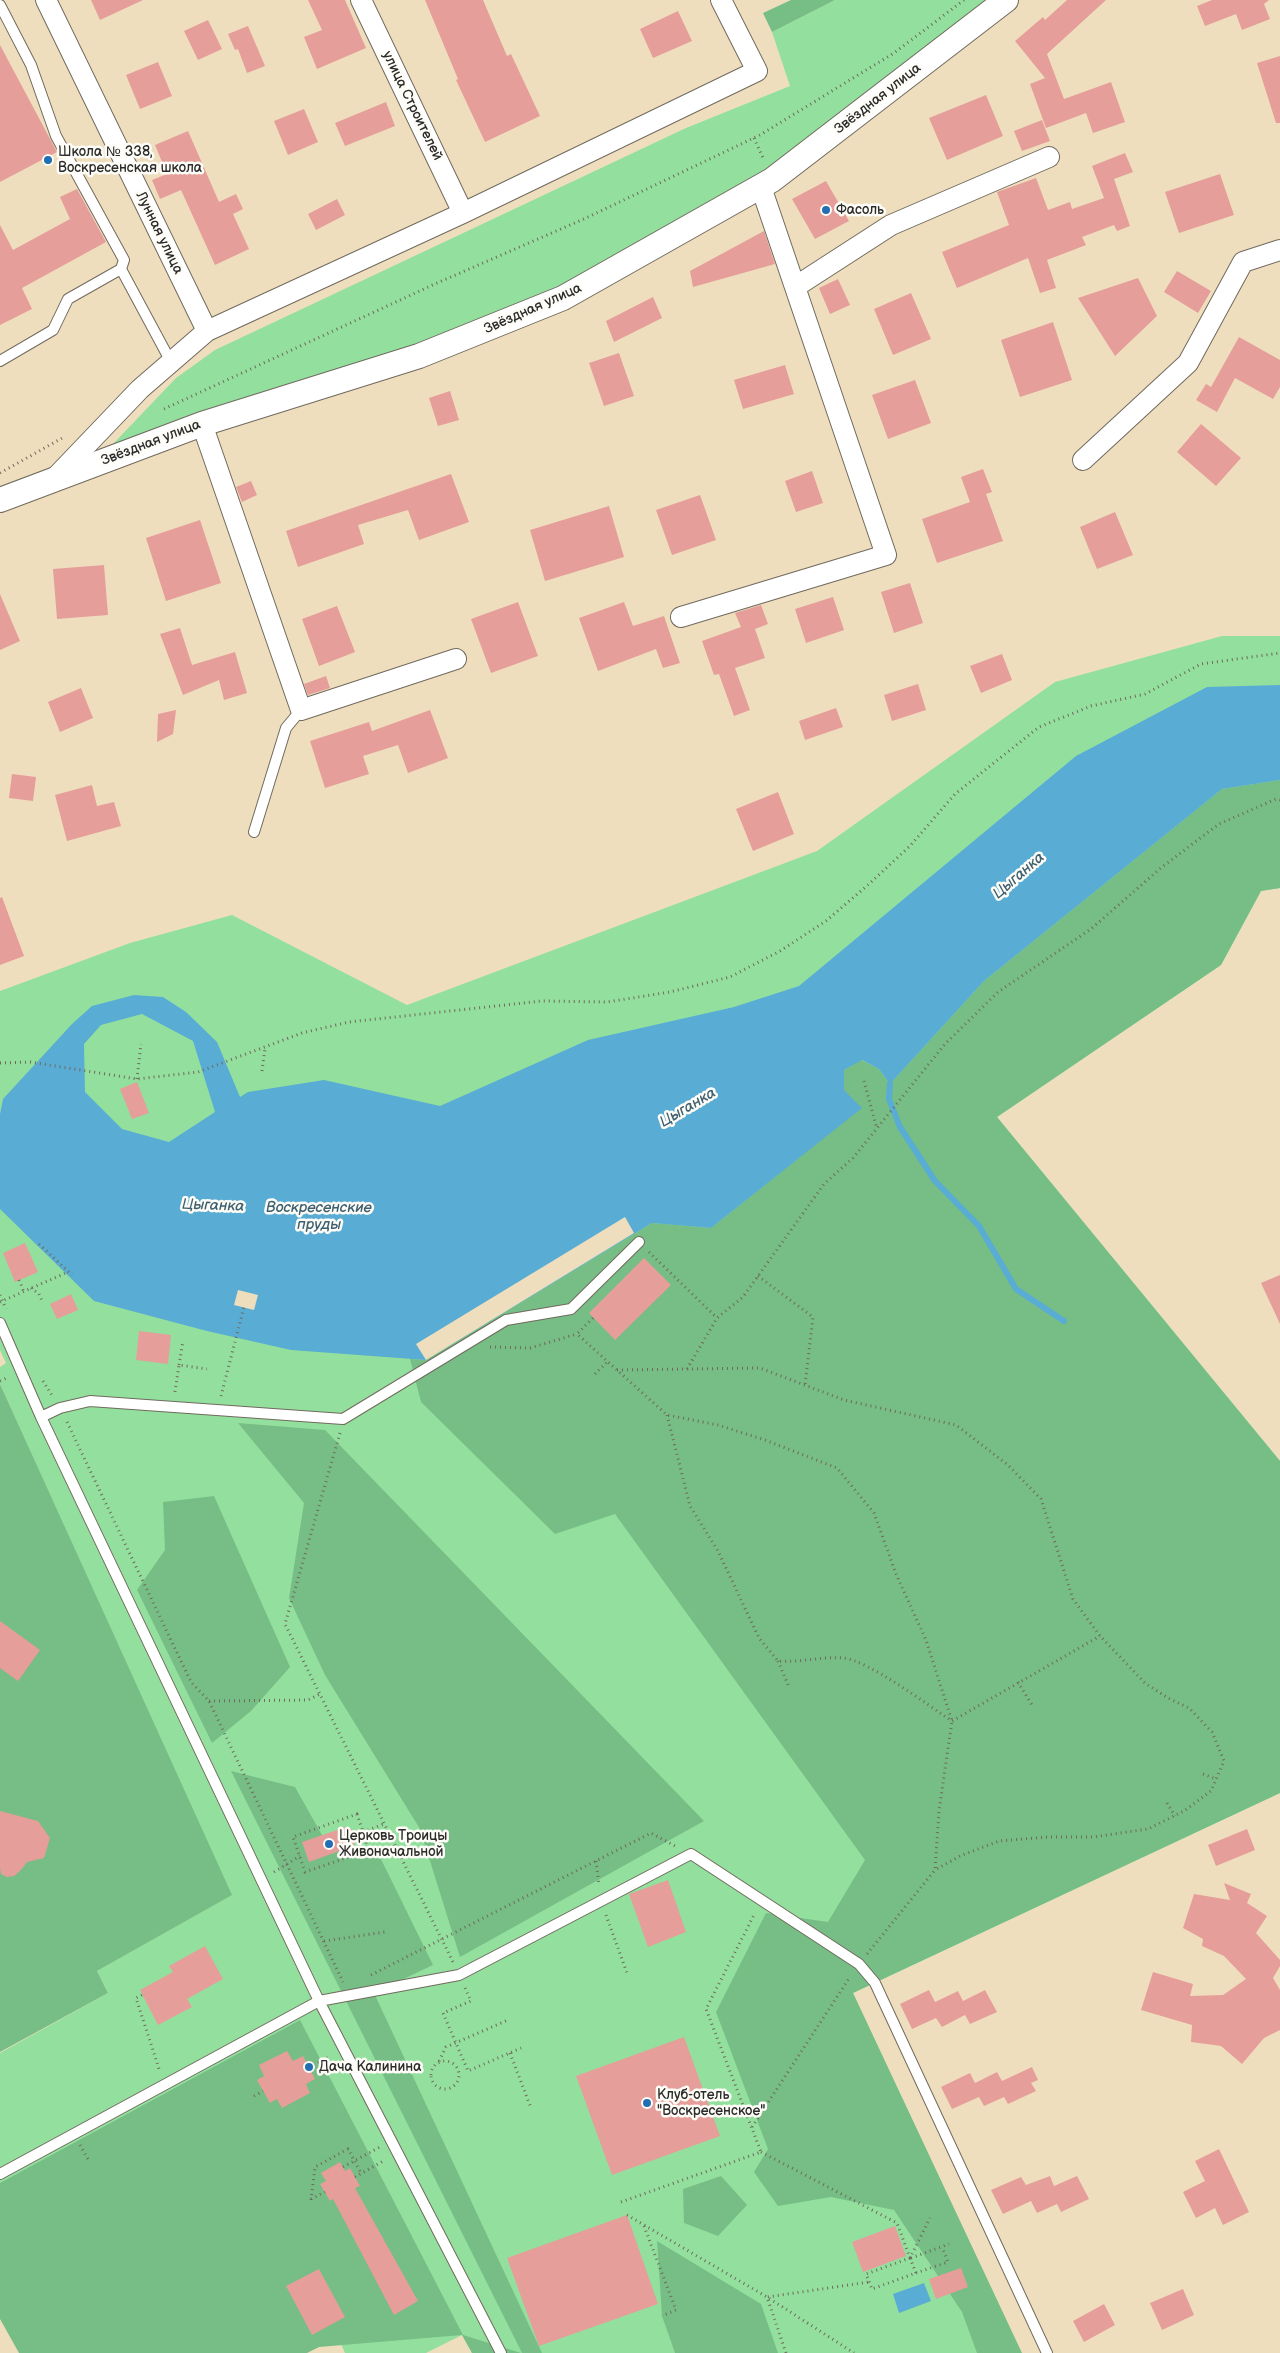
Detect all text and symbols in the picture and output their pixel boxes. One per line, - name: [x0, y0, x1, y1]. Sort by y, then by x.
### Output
- street label: улица Строителей: [378, 49, 446, 163]
- street label: Звёздная улица: [831, 60, 925, 138]
- place label: Школа № 338, Воскресенская школа: [58, 144, 202, 176]
- marker: Школа № 338, Воскресенская школа: [42, 154, 54, 166]
- street label: Лунная улица: [132, 189, 186, 277]
- place label: Фасоль: [836, 202, 884, 218]
- marker: Фасоль: [820, 204, 832, 216]
- street label: Звёздная улица: [482, 280, 584, 338]
- street label: Звёздная улица: [99, 416, 203, 470]
- water label: Цыганка: [990, 849, 1048, 903]
- water label: Цыганка: [657, 1084, 719, 1132]
- water label: Цыганка: [182, 1196, 244, 1216]
- water label: Воскресенские пруды: [266, 1199, 372, 1234]
- place label: Церковь Троицы Живоначальной: [339, 1828, 447, 1860]
- marker: Церковь Троицы Живоначальной: [323, 1838, 335, 1850]
- place label: Дача Калинина: [319, 2059, 421, 2075]
- marker: Дача Калинина: [303, 2061, 315, 2073]
- place label: Клуб-отель "Воскресенское": [657, 2087, 765, 2120]
- marker: Клуб-отель "Воскресенское": [641, 2097, 653, 2109]

